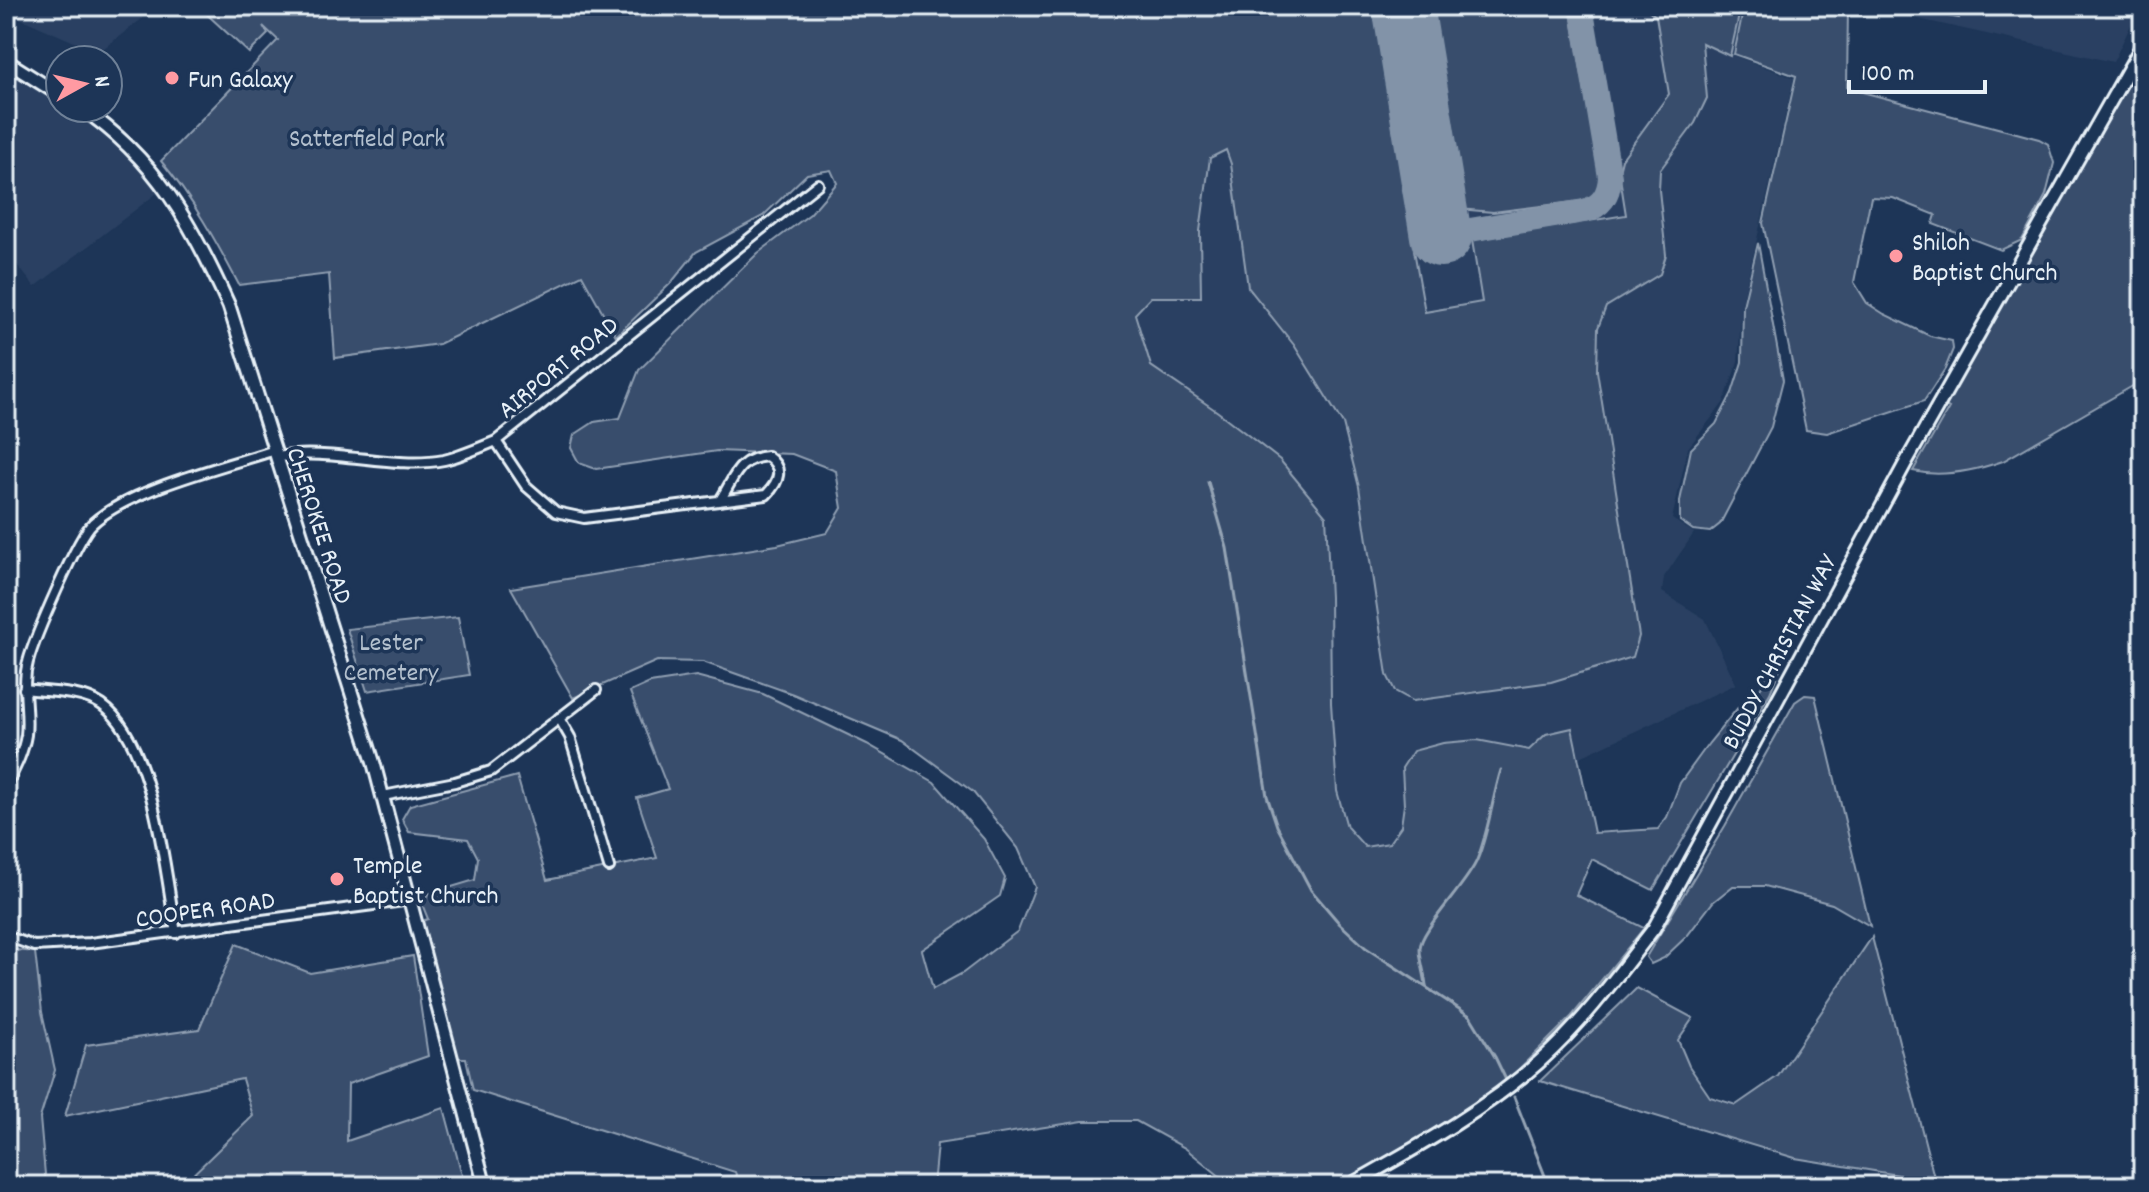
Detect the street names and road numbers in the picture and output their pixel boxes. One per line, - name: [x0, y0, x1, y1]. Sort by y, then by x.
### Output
- street label: AIRPORT ROAD: [491, 308, 628, 429]
- street label: CHEROKEE ROAD: [275, 443, 360, 609]
- street label: BUDDY CHRISTIAN WAY: [1714, 547, 1849, 757]
- street label: COOPER ROAD: [134, 883, 277, 940]

